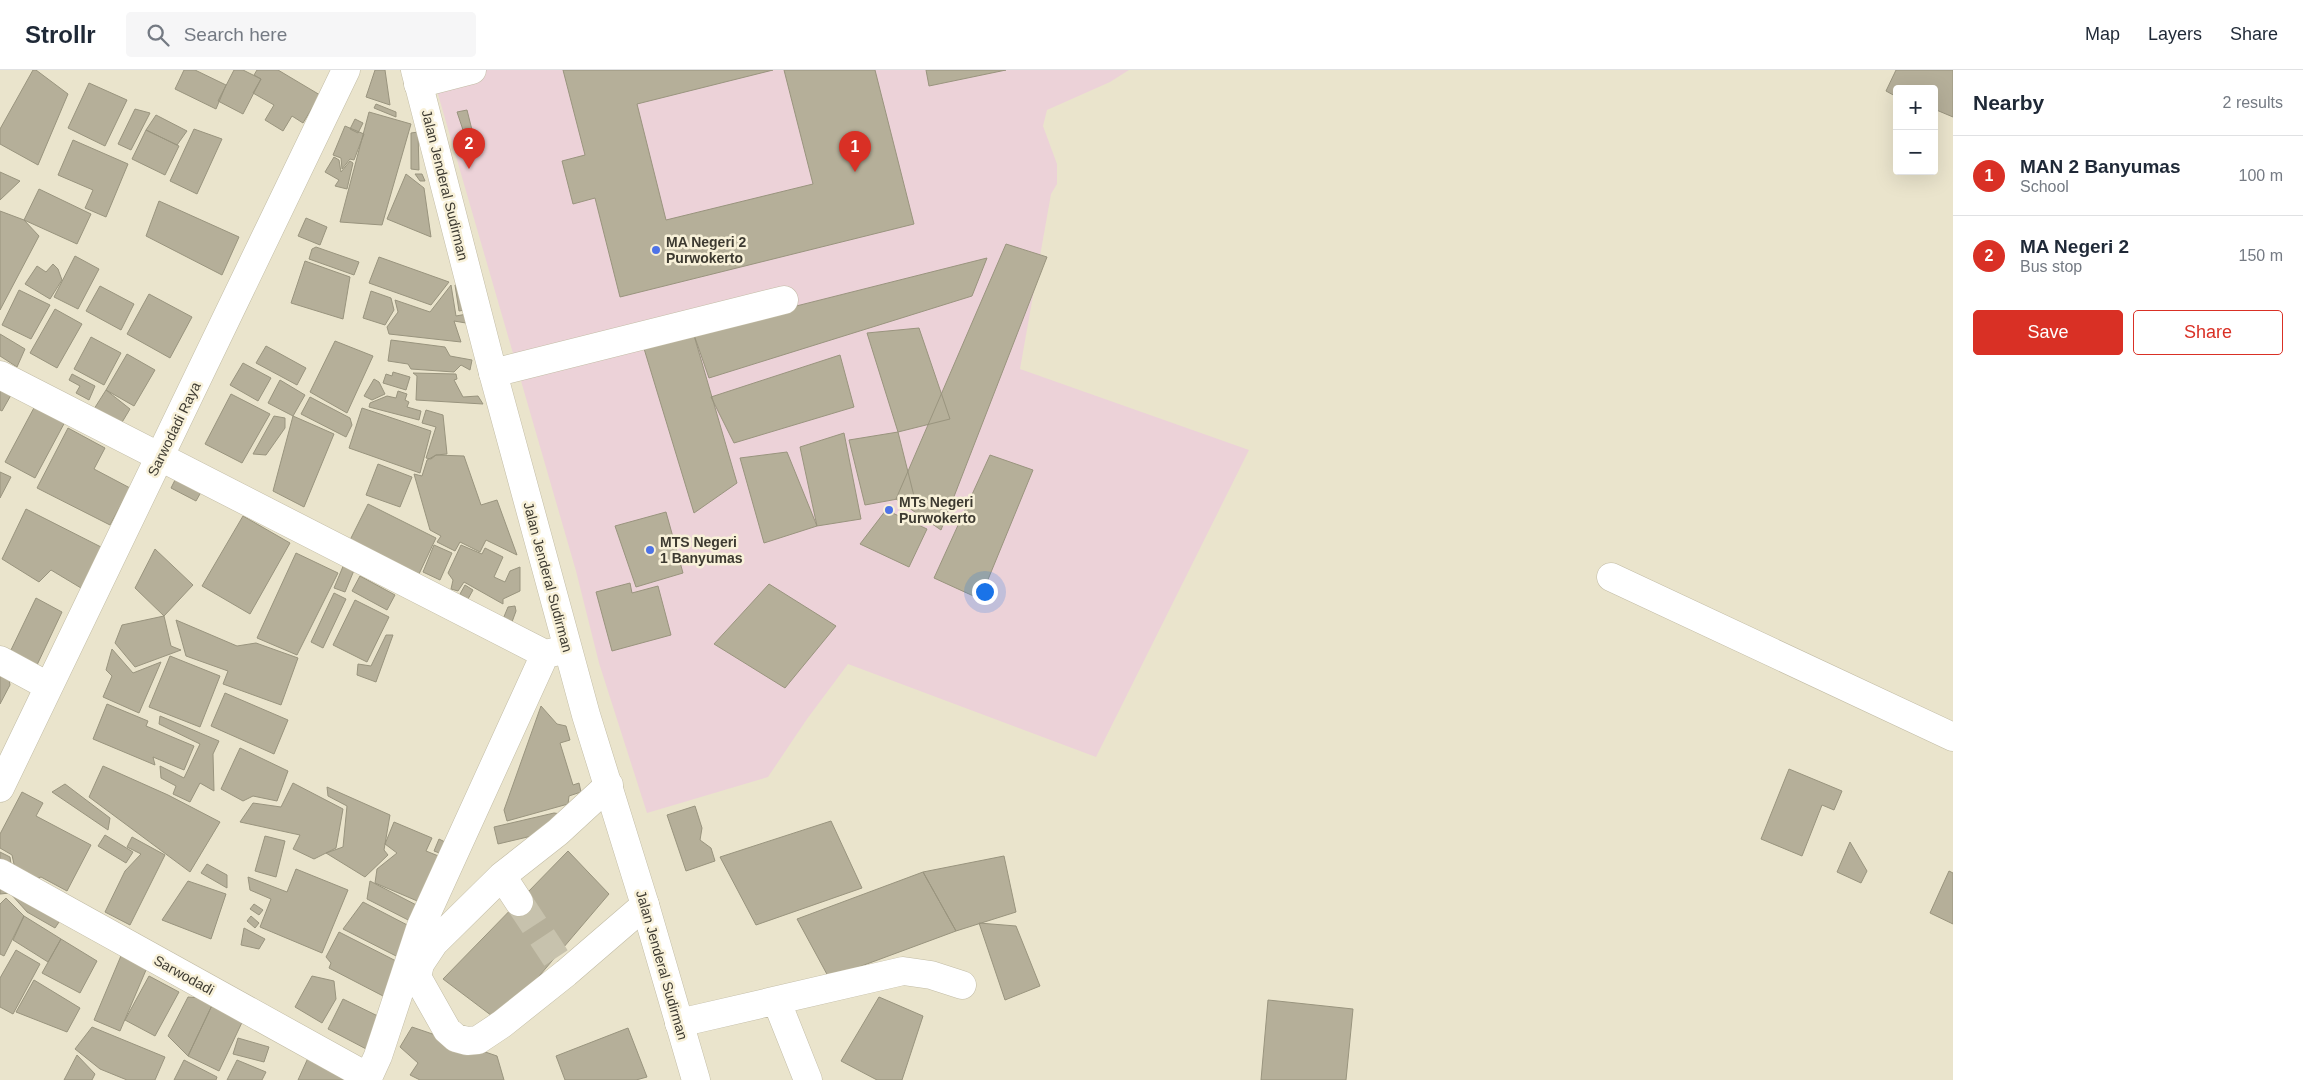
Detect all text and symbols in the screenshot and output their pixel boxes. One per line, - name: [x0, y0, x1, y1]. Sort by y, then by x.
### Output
- search box: [126, 12, 476, 57]
- text: Strollr: [25, 21, 96, 48]
- icon: search: [144, 21, 172, 49]
- text: Search here: [184, 24, 287, 45]
- text: Map: [2085, 24, 2120, 44]
- text: Layers: [2148, 24, 2202, 44]
- text: Share: [2230, 24, 2278, 44]
- map controls: [1893, 85, 1938, 175]
- button: +: [1893, 85, 1938, 130]
- text: Nearby: [1973, 91, 2044, 114]
- text: 2 results: [2223, 94, 2283, 111]
- street label: Jalan Jenderal Sudirman: [419, 108, 471, 262]
- pin: 2: [453, 128, 485, 169]
- button: −: [1893, 130, 1938, 175]
- pin: 1: [839, 131, 871, 172]
- text: MAN 2 Banyumas: [2020, 156, 2181, 177]
- text: 1: [1985, 167, 1993, 184]
- text: 100 m: [2239, 167, 2283, 184]
- text: School: [2020, 178, 2069, 195]
- place label: MA Negeri 2 Purwokerto: [666, 234, 747, 266]
- text: MA Negeri 2: [2020, 236, 2129, 257]
- marker: MA Negeri 2 Purwokerto: [650, 244, 662, 256]
- text: 2: [1985, 247, 1993, 264]
- text: 150 m: [2239, 247, 2283, 264]
- text: Bus stop: [2020, 258, 2082, 275]
- button: Save: [1973, 310, 2123, 355]
- button: Share: [2133, 310, 2283, 355]
- street label: Sarwodadi Raya: [144, 379, 204, 479]
- place label: MTs Negeri Purwokerto: [899, 494, 976, 526]
- street label: Jalan Jenderal Sudirman: [520, 500, 576, 654]
- marker: MTs Negeri Purwokerto: [883, 504, 895, 516]
- place label: MTS Negeri 1 Banyumas: [660, 534, 743, 566]
- marker: MTS Negeri 1 Banyumas: [644, 544, 656, 556]
- your location: [972, 579, 998, 605]
- street label: Jalan Jenderal Sudirman: [633, 888, 691, 1042]
- street label: Sarwodadi: [151, 952, 217, 998]

